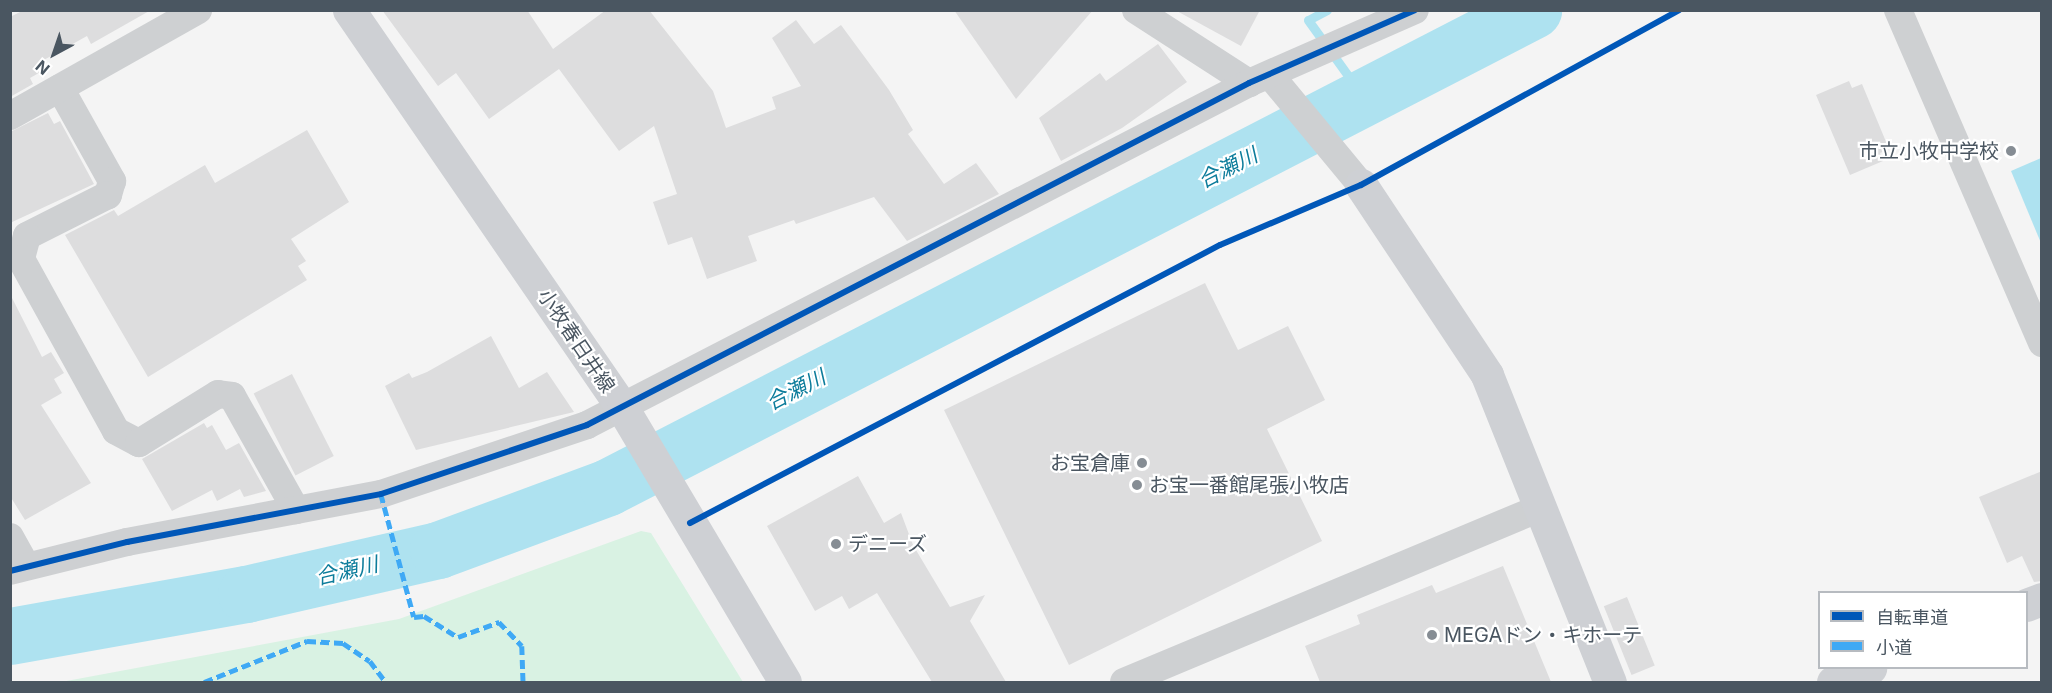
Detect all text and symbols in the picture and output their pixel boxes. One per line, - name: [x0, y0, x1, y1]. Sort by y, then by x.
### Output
- north arrow: [24, 24, 84, 84]
- text: N: [31, 56, 54, 79]
- place label: 市立小牧中学校: [1859, 139, 1999, 163]
- water label: 合瀬川: [1194, 142, 1262, 194]
- marker: 市立小牧中学校: [2004, 144, 2018, 158]
- street label: 小牧春日井線: [533, 285, 619, 397]
- water label: 合瀬川: [762, 364, 830, 416]
- place label: お宝倉庫: [1050, 451, 1130, 475]
- marker: お宝倉庫: [1135, 456, 1149, 470]
- place label: お宝一番館尾張小牧店: [1149, 473, 1349, 497]
- marker: お宝一番館尾張小牧店: [1130, 478, 1144, 492]
- place label: デニーズ: [848, 532, 928, 556]
- marker: デニーズ: [829, 537, 843, 551]
- water label: 合瀬川: [313, 552, 381, 590]
- legend: [1818, 591, 2028, 669]
- text: 自転車道: [1876, 607, 1948, 628]
- place label: MEGAドン・キホーテ: [1444, 623, 1642, 647]
- marker: MEGAドン・キホーテ: [1425, 628, 1439, 642]
- text: 小道: [1876, 637, 1912, 658]

